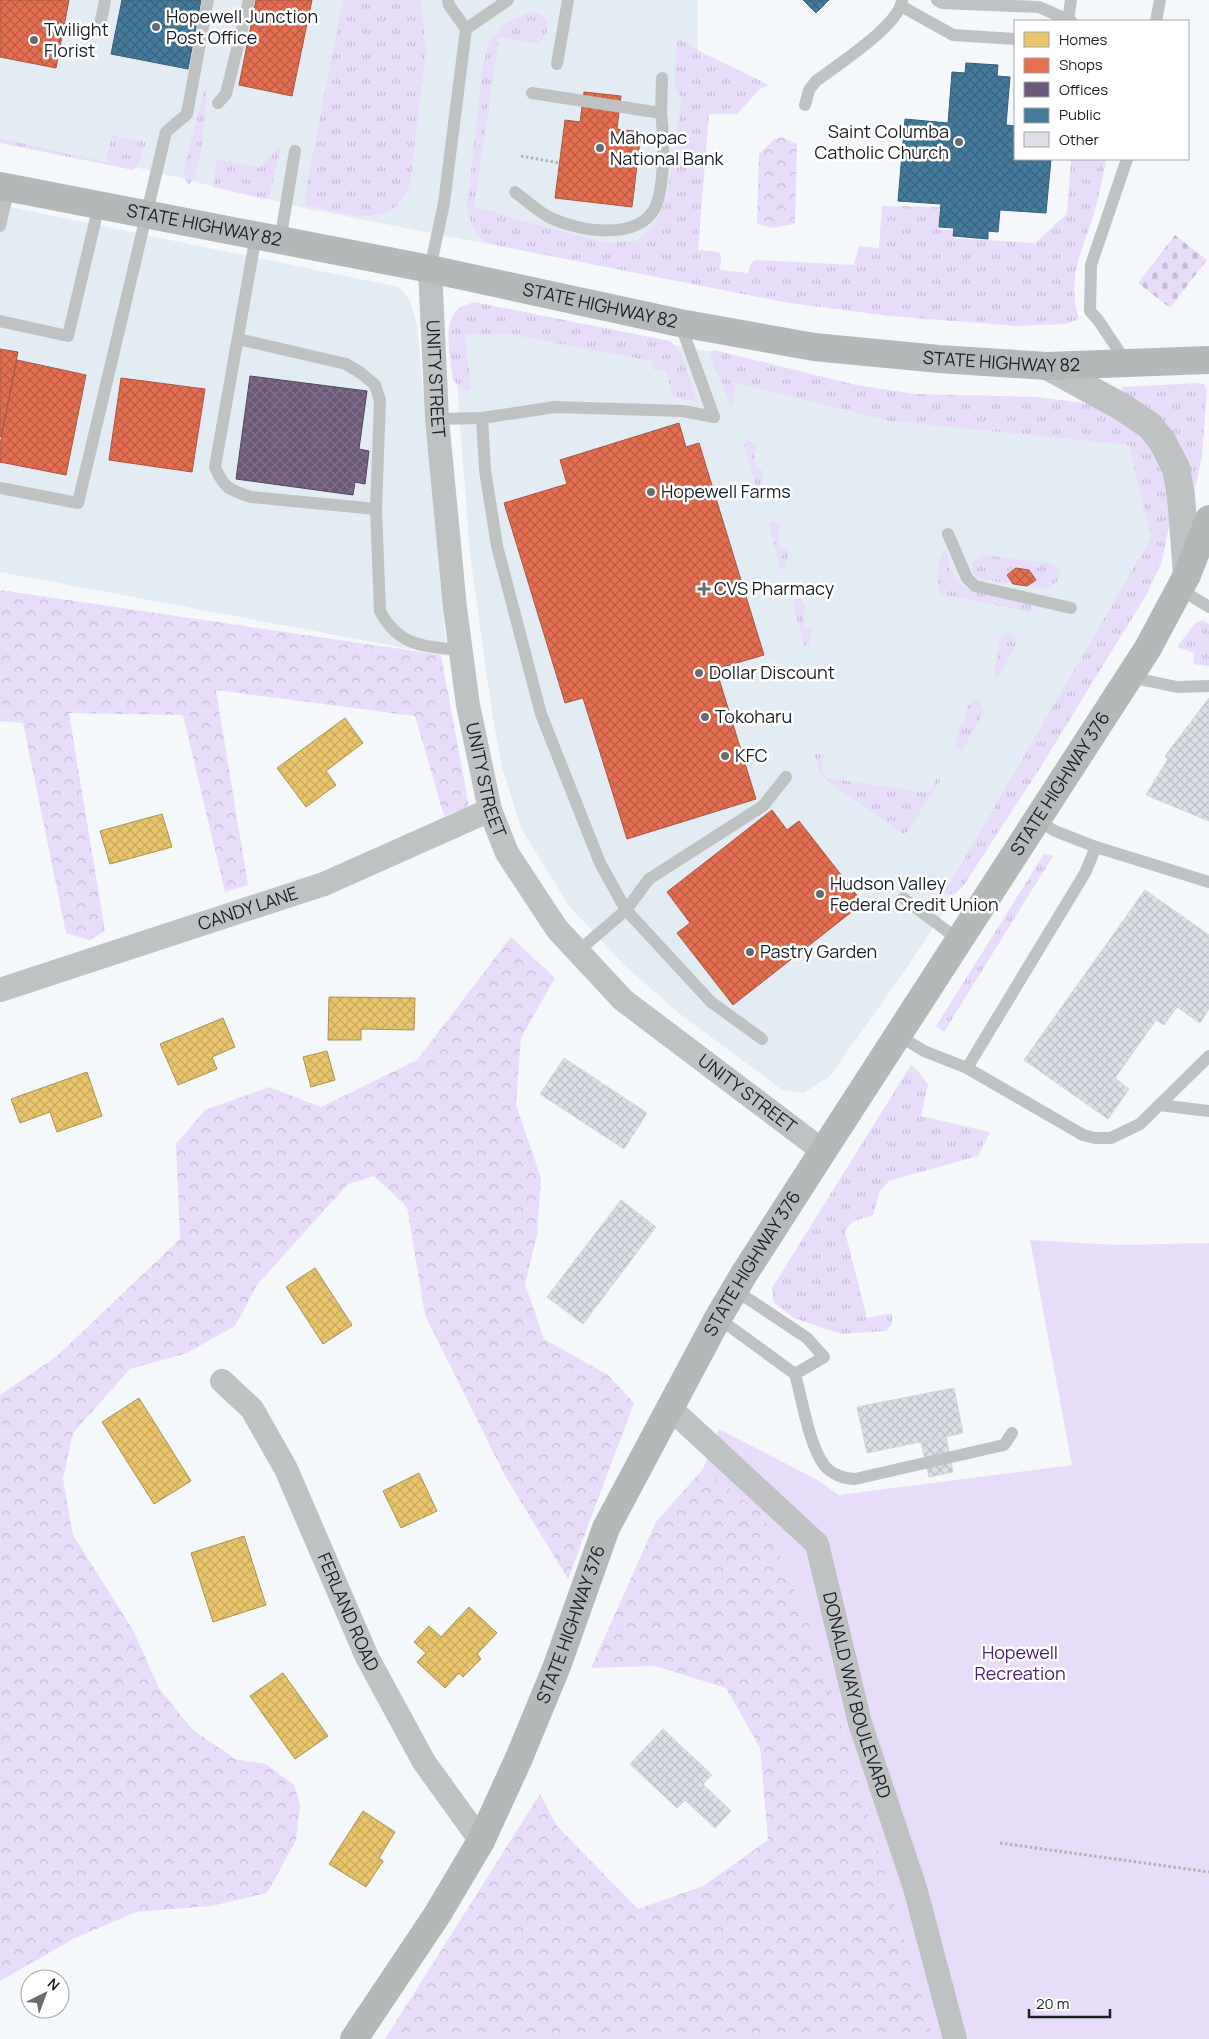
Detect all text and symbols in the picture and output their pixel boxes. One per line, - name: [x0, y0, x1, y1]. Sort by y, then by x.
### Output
- place label: Hopewell Junction Post Office: [166, 4, 318, 49]
- place label: Twilight Florist: [44, 17, 109, 62]
- legend: [1014, 20, 1189, 160]
- marker: Hopewell Junction Post Office: [150, 21, 162, 33]
- text: Homes: [1059, 29, 1108, 50]
- marker: Twilight Florist: [28, 34, 40, 46]
- text: Shops: [1059, 54, 1103, 75]
- text: Offices: [1059, 79, 1108, 100]
- text: Public: [1059, 104, 1101, 125]
- place label: Saint Columba Catholic Church: [814, 119, 949, 164]
- place label: Mahopac National Bank: [610, 125, 725, 170]
- text: Other: [1059, 129, 1100, 150]
- marker: Saint Columba Catholic Church: [953, 136, 965, 148]
- marker: Mahopac National Bank: [594, 142, 606, 154]
- street label: STATE HIGHWAY 82: [125, 198, 284, 251]
- street label: STATE HIGHWAY 82: [521, 276, 680, 333]
- street label: UNITY STREET: [421, 319, 452, 439]
- street label: STATE HIGHWAY 82: [922, 345, 1081, 377]
- place label: Hopewell Farms: [661, 479, 791, 503]
- marker: Hopewell Farms: [645, 486, 657, 498]
- place label: CVS Pharmacy: [714, 576, 835, 600]
- marker: CVS Pharmacy: [698, 583, 710, 595]
- place label: Dollar Discount: [709, 660, 835, 684]
- marker: Dollar Discount: [693, 667, 705, 679]
- place label: Tokoharu: [715, 704, 792, 728]
- street label: STATE HIGHWAY 376: [1004, 707, 1115, 860]
- marker: Tokoharu: [699, 711, 711, 723]
- street label: UNITY STREET: [461, 720, 513, 841]
- place label: KFC: [735, 743, 768, 767]
- marker: KFC: [719, 750, 731, 762]
- place label: Hudson Valley Federal Credit Union: [830, 871, 999, 916]
- street label: CANDY LANE: [195, 880, 301, 935]
- marker: Hudson Valley Federal Credit Union: [814, 888, 826, 900]
- place label: Pastry Garden: [760, 939, 877, 963]
- marker: Pastry Garden: [744, 946, 756, 958]
- street label: UNITY STREET: [694, 1048, 802, 1138]
- street label: STATE HIGHWAY 376: [698, 1185, 806, 1340]
- street label: STATE HIGHWAY 376: [530, 1542, 610, 1707]
- street label: FERLAND ROAD: [313, 1549, 385, 1675]
- street label: DONALD WAY BOULEVARD: [818, 1589, 897, 1801]
- park label: Hopewell Recreation: [974, 1640, 1066, 1685]
- north arrow: [20, 1969, 70, 2019]
- text: N: [44, 1974, 64, 1994]
- scale bar: [1029, 1986, 1110, 2018]
- text: 20 m: [1036, 1993, 1069, 2014]

